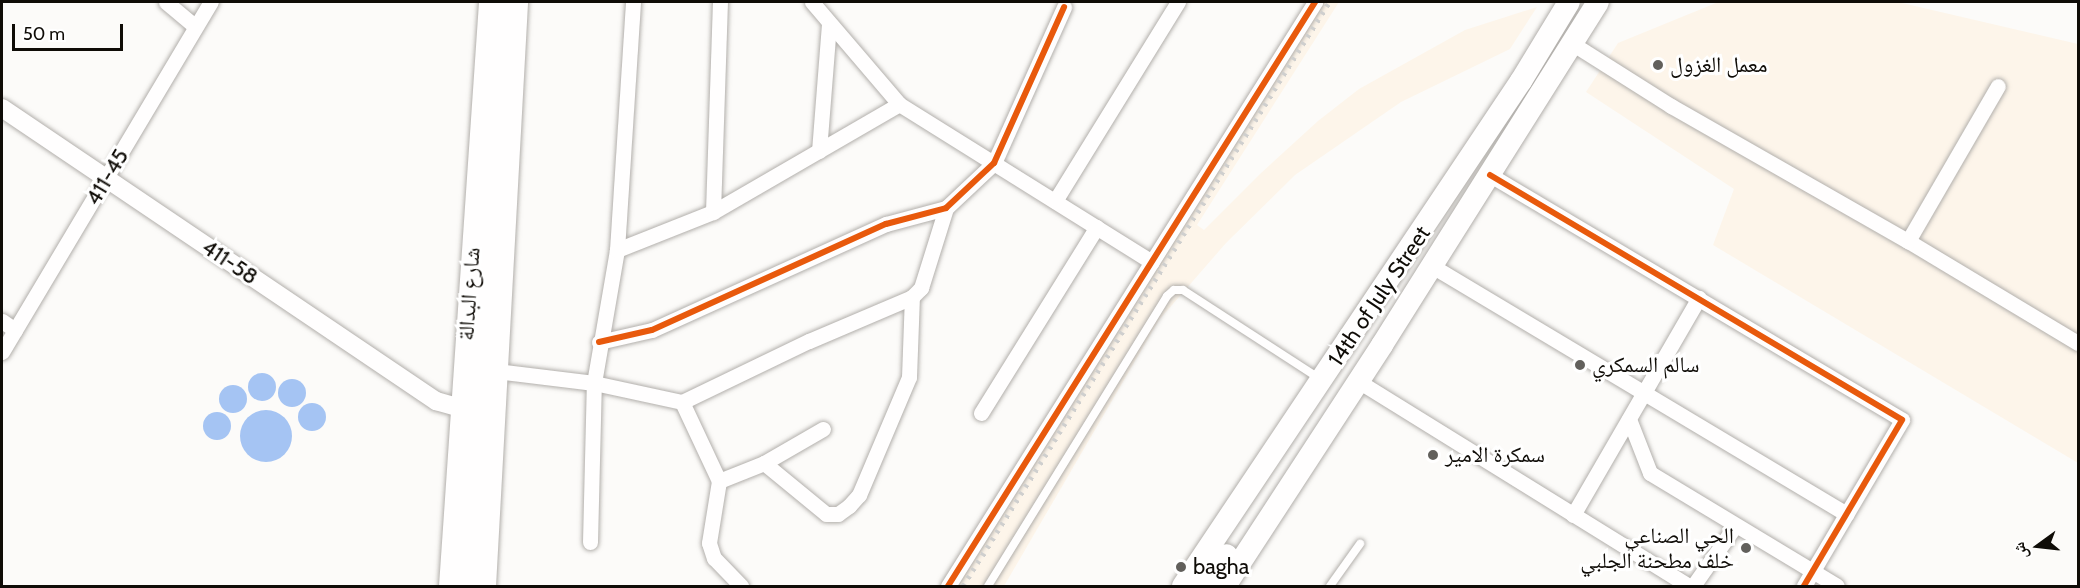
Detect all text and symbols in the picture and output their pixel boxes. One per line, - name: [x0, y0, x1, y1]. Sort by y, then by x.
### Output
- scale bar: [15, 12, 126, 50]
- text: 50 m: [23, 23, 65, 45]
- place label: معمل الغزول: [1670, 52, 1767, 78]
- marker: معمل الغزول: [1651, 58, 1665, 72]
- street label: 411-45: [80, 144, 134, 210]
- street label: 14th of July Street: [1323, 221, 1435, 371]
- street label: 411-58: [197, 234, 263, 290]
- street label: شارع البدالة: [453, 247, 485, 341]
- place label: سالم السمكري: [1592, 352, 1699, 378]
- marker: سالم السمكري: [1573, 358, 1587, 372]
- place label: سمكرة الامير: [1445, 442, 1545, 468]
- marker: سمكرة الامير: [1426, 448, 1440, 462]
- north arrow: [2008, 516, 2068, 576]
- place label: الحي الصناعي خلف مطحنة الجلبي: [1580, 522, 1734, 574]
- text: ش: [2009, 540, 2032, 561]
- marker: الحي الصناعي خلف مطحنة الجلبي: [1739, 541, 1753, 555]
- place label: bagha: [1193, 554, 1249, 580]
- marker: bagha: [1174, 560, 1188, 574]

